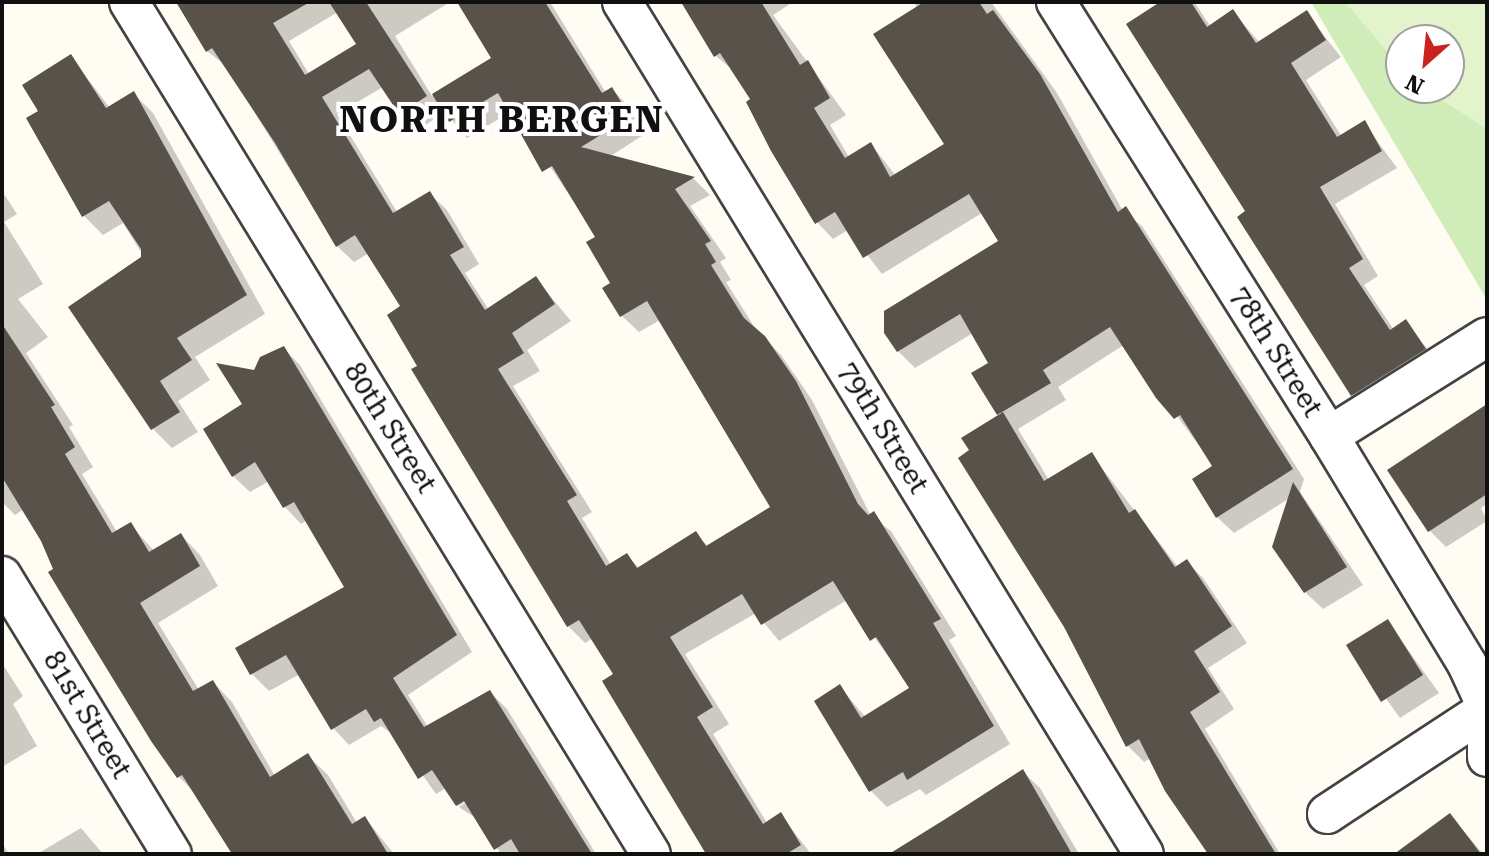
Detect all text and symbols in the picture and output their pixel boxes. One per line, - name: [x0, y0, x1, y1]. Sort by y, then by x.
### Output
- north arrow: [1385, 24, 1465, 104]
- text: N: [1402, 69, 1428, 99]
- district label: NORTH BERGEN: [339, 99, 665, 143]
- street label: 78th Street: [1223, 281, 1329, 423]
- street label: 79th Street: [831, 356, 935, 500]
- street label: 80th Street: [337, 357, 443, 499]
- street label: 81st Street: [36, 645, 138, 785]

